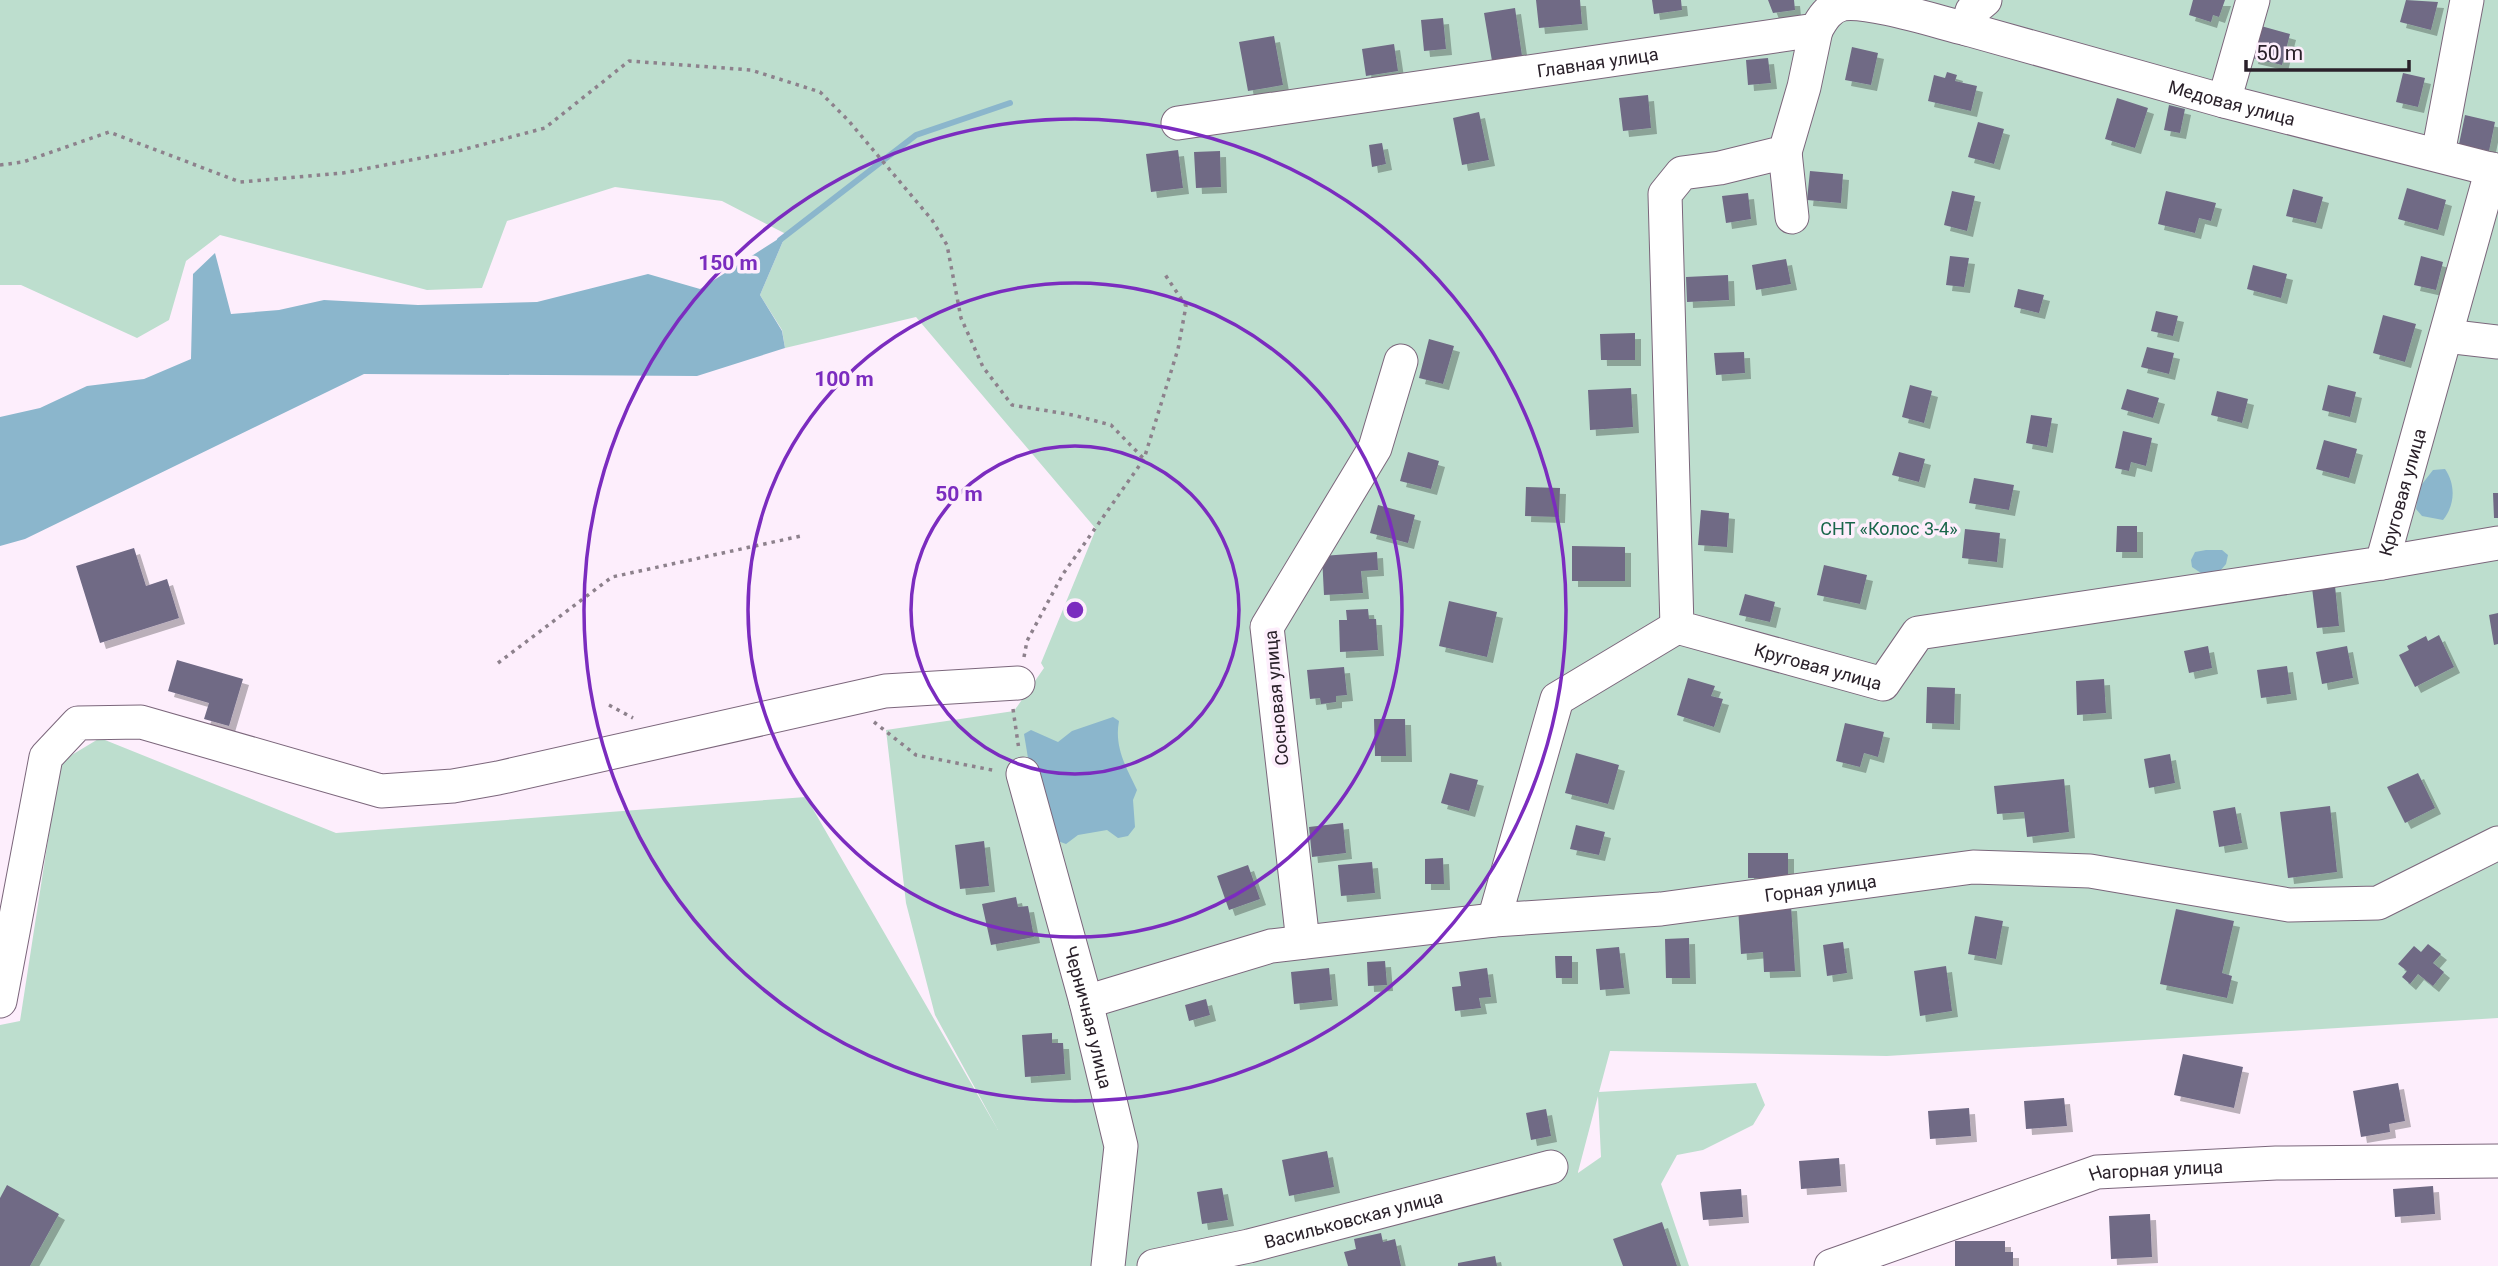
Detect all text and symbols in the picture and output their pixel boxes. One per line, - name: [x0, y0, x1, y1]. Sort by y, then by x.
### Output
- scale bar: [2246, 28, 2409, 72]
- text: 50 m: [2256, 41, 2303, 65]
- street label: Главная улица: [1536, 43, 1660, 81]
- street label: Медовая улица: [2166, 76, 2298, 129]
- text: 150 m: [698, 251, 758, 275]
- text: 100 m: [814, 367, 874, 391]
- street label: Круговая улица: [2374, 426, 2430, 558]
- text: 50 m: [935, 482, 983, 506]
- park label: СНТ «Колос 3-4»: [1820, 518, 1958, 539]
- centre of rings: [1063, 598, 1087, 622]
- street label: Сосновая улица: [1260, 629, 1292, 767]
- street label: Круговая улица: [1752, 638, 1884, 694]
- street label: Горная улица: [1763, 870, 1878, 905]
- street label: Черничная улица: [1060, 943, 1117, 1091]
- street label: Нагорная улица: [2086, 1155, 2223, 1185]
- street label: Васильковская улица: [1262, 1185, 1445, 1252]

